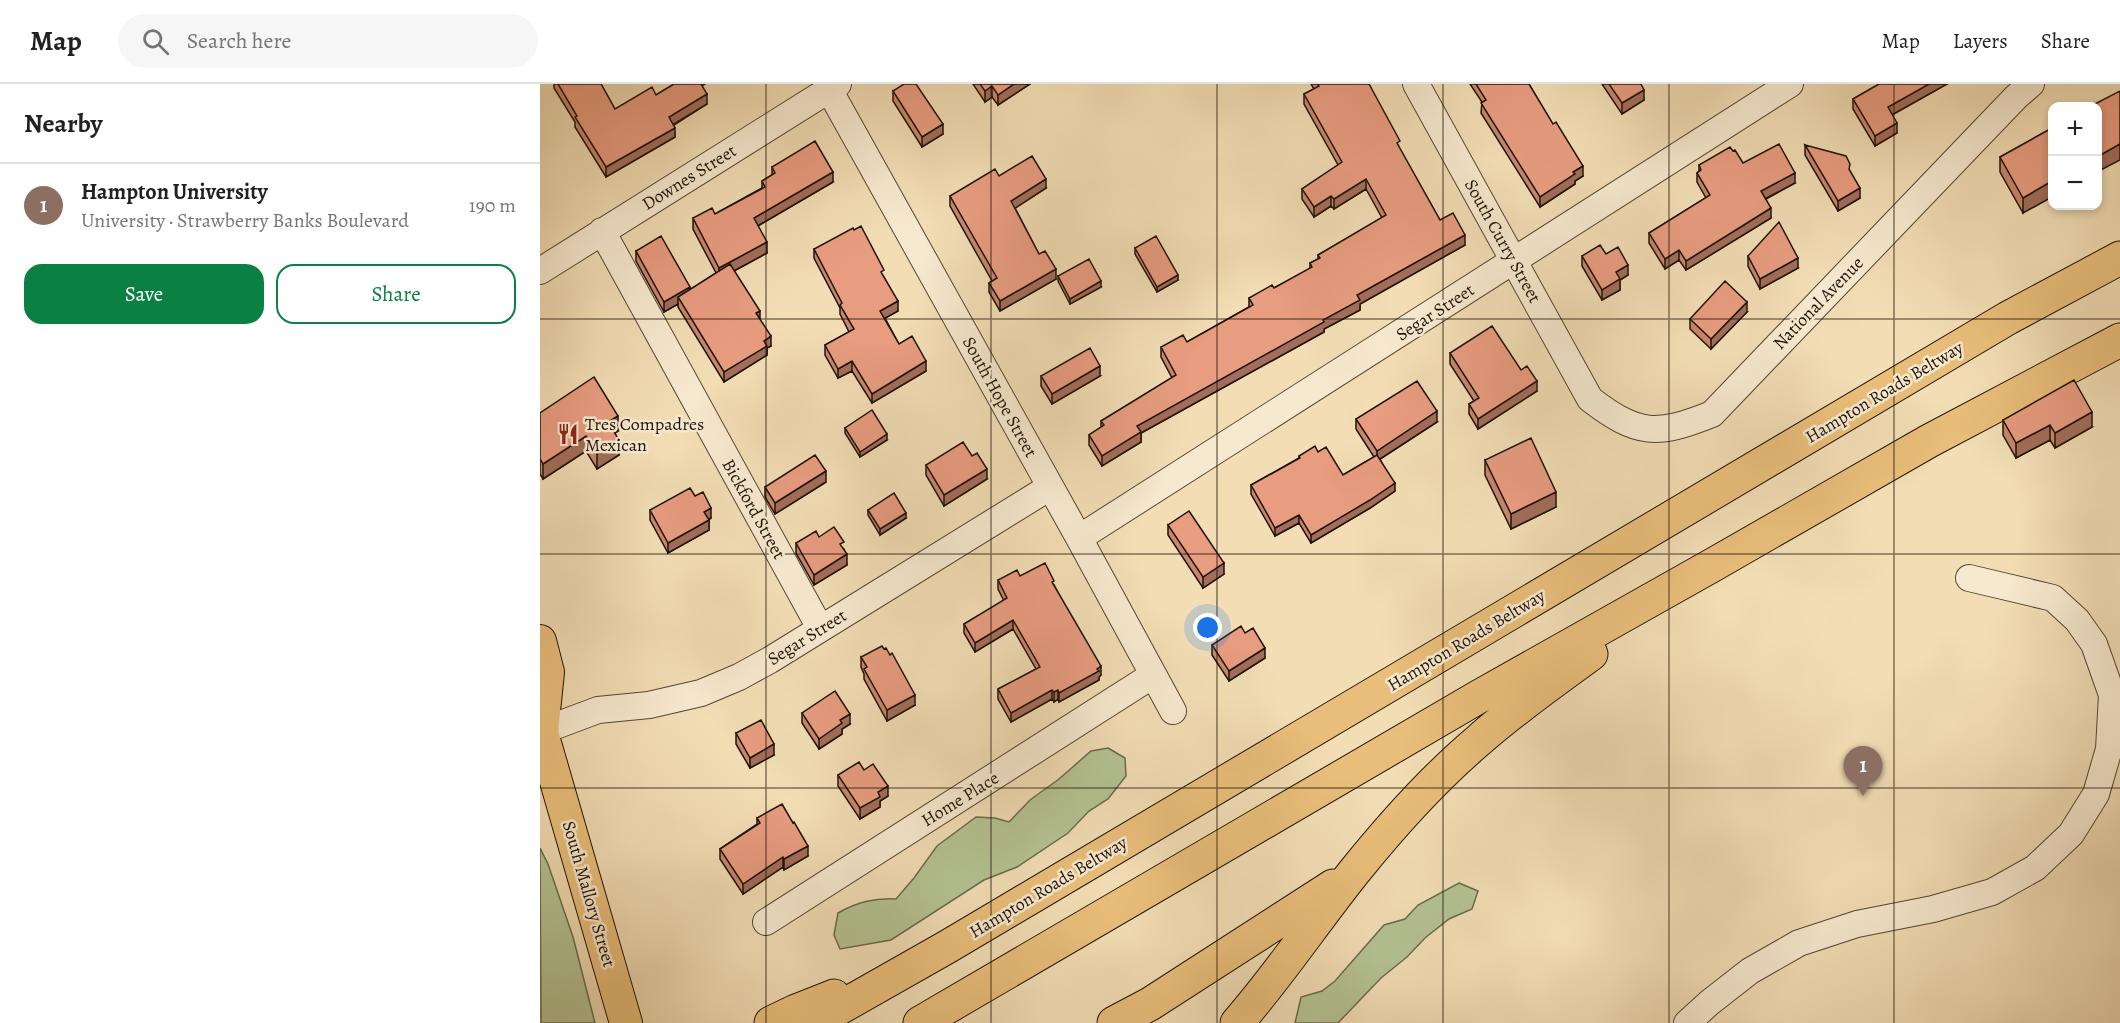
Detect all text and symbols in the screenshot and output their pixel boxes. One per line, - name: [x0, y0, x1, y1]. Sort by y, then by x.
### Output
- search box: [118, 14, 538, 68]
- text: Map: [30, 22, 82, 60]
- icon: search: [139, 25, 172, 58]
- text: Search here: [187, 26, 291, 56]
- text: Map: [1881, 27, 1920, 55]
- text: Layers: [1953, 27, 2008, 55]
- text: Share: [2041, 27, 2090, 55]
- map controls: [2048, 102, 2102, 210]
- button: +: [2048, 102, 2102, 156]
- text: Nearby: [24, 106, 103, 141]
- street label: Downes Street: [637, 138, 741, 216]
- button: −: [2048, 156, 2102, 210]
- street label: South Curry Street: [1459, 175, 1547, 307]
- text: Hampton University: [81, 177, 268, 207]
- text: 1: [40, 192, 47, 219]
- text: 190 m: [469, 192, 516, 219]
- text: University · Strawberry Banks Boulevard: [81, 207, 409, 234]
- street label: National Avenue: [1767, 251, 1869, 355]
- button: Save: [24, 264, 264, 324]
- button: Share: [276, 264, 516, 324]
- street label: Segar Street: [1391, 278, 1479, 346]
- street label: South Hope Street: [957, 332, 1043, 462]
- street label: Hampton Roads Beltway: [1801, 335, 1968, 449]
- place label: Tres Compadres Mexican: [585, 412, 704, 457]
- restaurant icon: Tres Compadres Mexican: [556, 422, 580, 446]
- street label: Bickford Street: [717, 455, 791, 563]
- street label: Hampton Roads Beltway: [1383, 583, 1550, 697]
- street label: Segar Street: [763, 603, 851, 671]
- your location: [1193, 613, 1222, 642]
- pin: 1: [1844, 746, 1882, 796]
- street label: Home Place: [917, 766, 1003, 832]
- street label: South Mallory Street: [557, 818, 621, 970]
- street label: Hampton Roads Beltway: [965, 830, 1132, 944]

